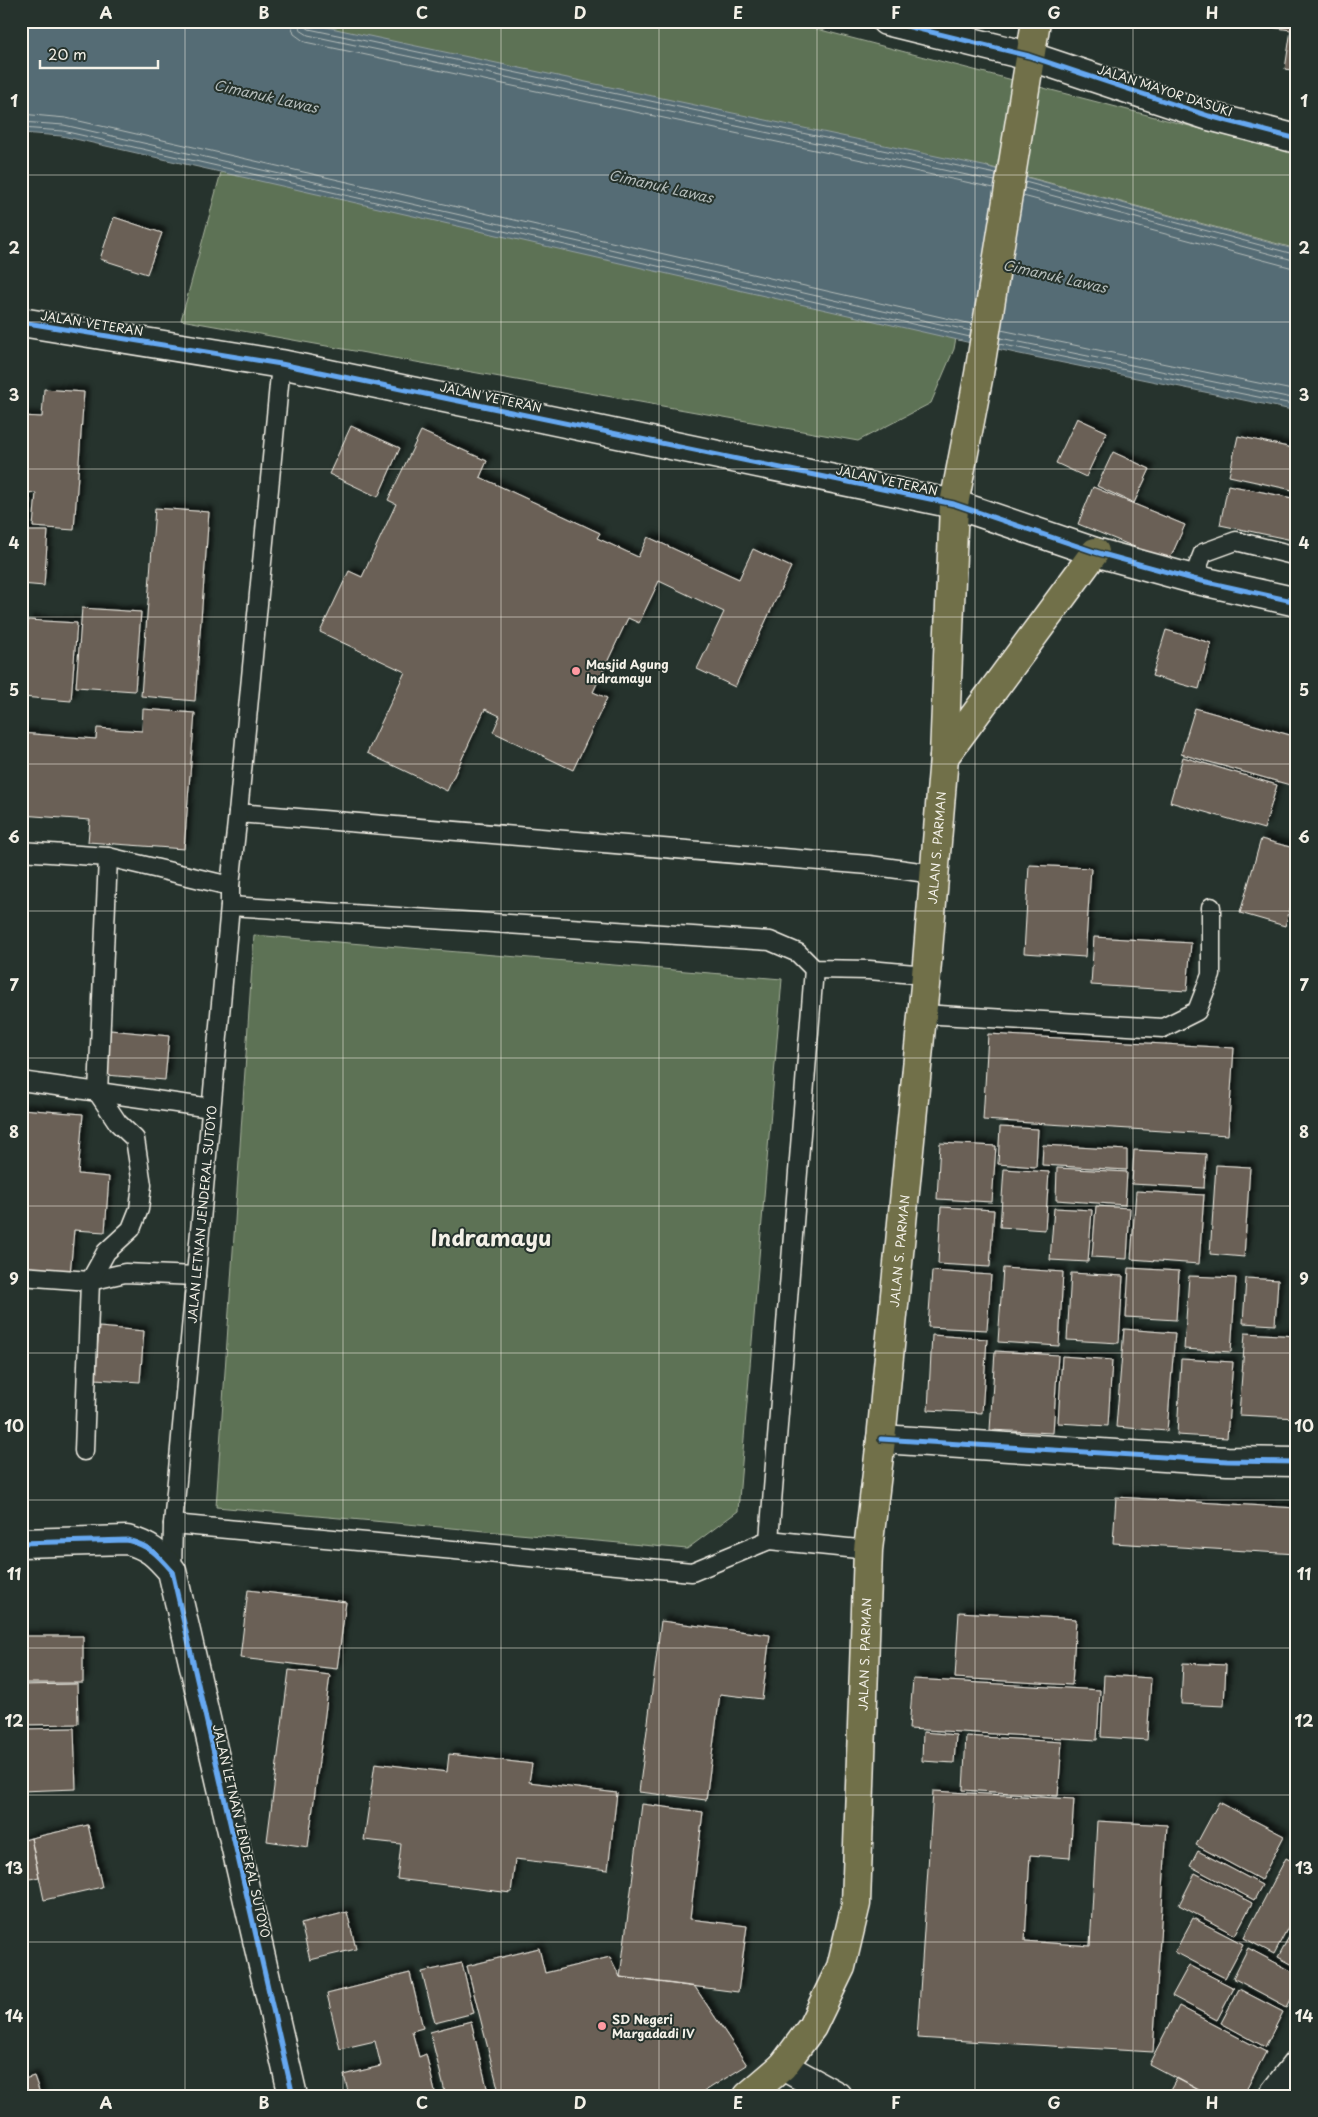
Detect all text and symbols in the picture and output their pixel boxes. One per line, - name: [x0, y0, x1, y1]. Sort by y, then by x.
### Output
- text: A: [100, 0, 113, 24]
- text: B: [259, 0, 270, 24]
- text: C: [416, 0, 428, 24]
- text: D: [574, 0, 586, 24]
- text: E: [733, 0, 743, 24]
- text: F: [891, 0, 901, 24]
- text: G: [1047, 0, 1061, 24]
- text: H: [1206, 0, 1218, 24]
- scale bar: [40, 38, 158, 70]
- text: 20 m: [48, 42, 87, 65]
- street label: JALAN MAYOR DASUKI: [1095, 60, 1235, 120]
- water label: Cimanuk Lawas: [212, 74, 322, 119]
- text: 1: [10, 88, 18, 112]
- text: 1: [1300, 88, 1308, 112]
- water label: Cimanuk Lawas: [607, 164, 717, 209]
- text: 2: [8, 235, 20, 259]
- text: 2: [1298, 235, 1310, 259]
- water label: Cimanuk Lawas: [1001, 254, 1111, 299]
- street label: JALAN VETERAN: [39, 306, 145, 340]
- street label: JALAN VETERAN: [438, 377, 544, 417]
- text: 3: [9, 382, 19, 406]
- text: 3: [1299, 382, 1309, 406]
- street label: JALAN VETERAN: [834, 460, 940, 500]
- text: 4: [9, 530, 20, 554]
- text: 4: [1299, 530, 1310, 554]
- place label: Masjid Agung Indramayu: [586, 655, 669, 687]
- marker: Masjid Agung Indramayu: [570, 665, 582, 677]
- text: 5: [9, 677, 19, 701]
- text: 5: [1299, 677, 1309, 701]
- street label: JALAN S. PARMAN: [923, 791, 950, 905]
- text: 6: [8, 824, 20, 848]
- text: 6: [1298, 824, 1310, 848]
- text: 7: [9, 972, 19, 996]
- text: 7: [1299, 972, 1309, 996]
- street label: JALAN LETNAN JENDERAL SUTOYO: [183, 1104, 221, 1324]
- text: 8: [9, 1119, 19, 1143]
- text: 8: [1299, 1119, 1309, 1143]
- street label: JALAN S. PARMAN: [885, 1194, 914, 1308]
- district label: Indramayu: [431, 1220, 551, 1253]
- text: 9: [9, 1266, 19, 1290]
- text: 9: [1299, 1266, 1309, 1290]
- text: 10: [4, 1413, 24, 1437]
- text: 10: [1294, 1413, 1314, 1437]
- text: 11: [7, 1561, 21, 1585]
- text: 11: [1297, 1561, 1311, 1585]
- street label: JALAN S. PARMAN: [854, 1597, 875, 1711]
- text: 12: [5, 1708, 23, 1732]
- text: 12: [1295, 1708, 1313, 1732]
- street label: JALAN LETNAN JENDERAL SUTOYO: [209, 1722, 275, 1940]
- text: 13: [5, 1855, 23, 1879]
- text: 13: [1295, 1855, 1313, 1879]
- text: 14: [5, 2003, 23, 2027]
- text: 14: [1295, 2003, 1313, 2027]
- place label: SD Negeri Margadadi IV: [612, 2010, 695, 2042]
- marker: SD Negeri Margadadi IV: [596, 2020, 608, 2032]
- text: A: [100, 2090, 113, 2114]
- text: B: [259, 2090, 270, 2114]
- text: C: [416, 2090, 428, 2114]
- text: D: [574, 2090, 586, 2114]
- text: E: [733, 2090, 743, 2114]
- text: F: [891, 2090, 901, 2114]
- text: G: [1047, 2090, 1061, 2114]
- text: H: [1206, 2090, 1218, 2114]

